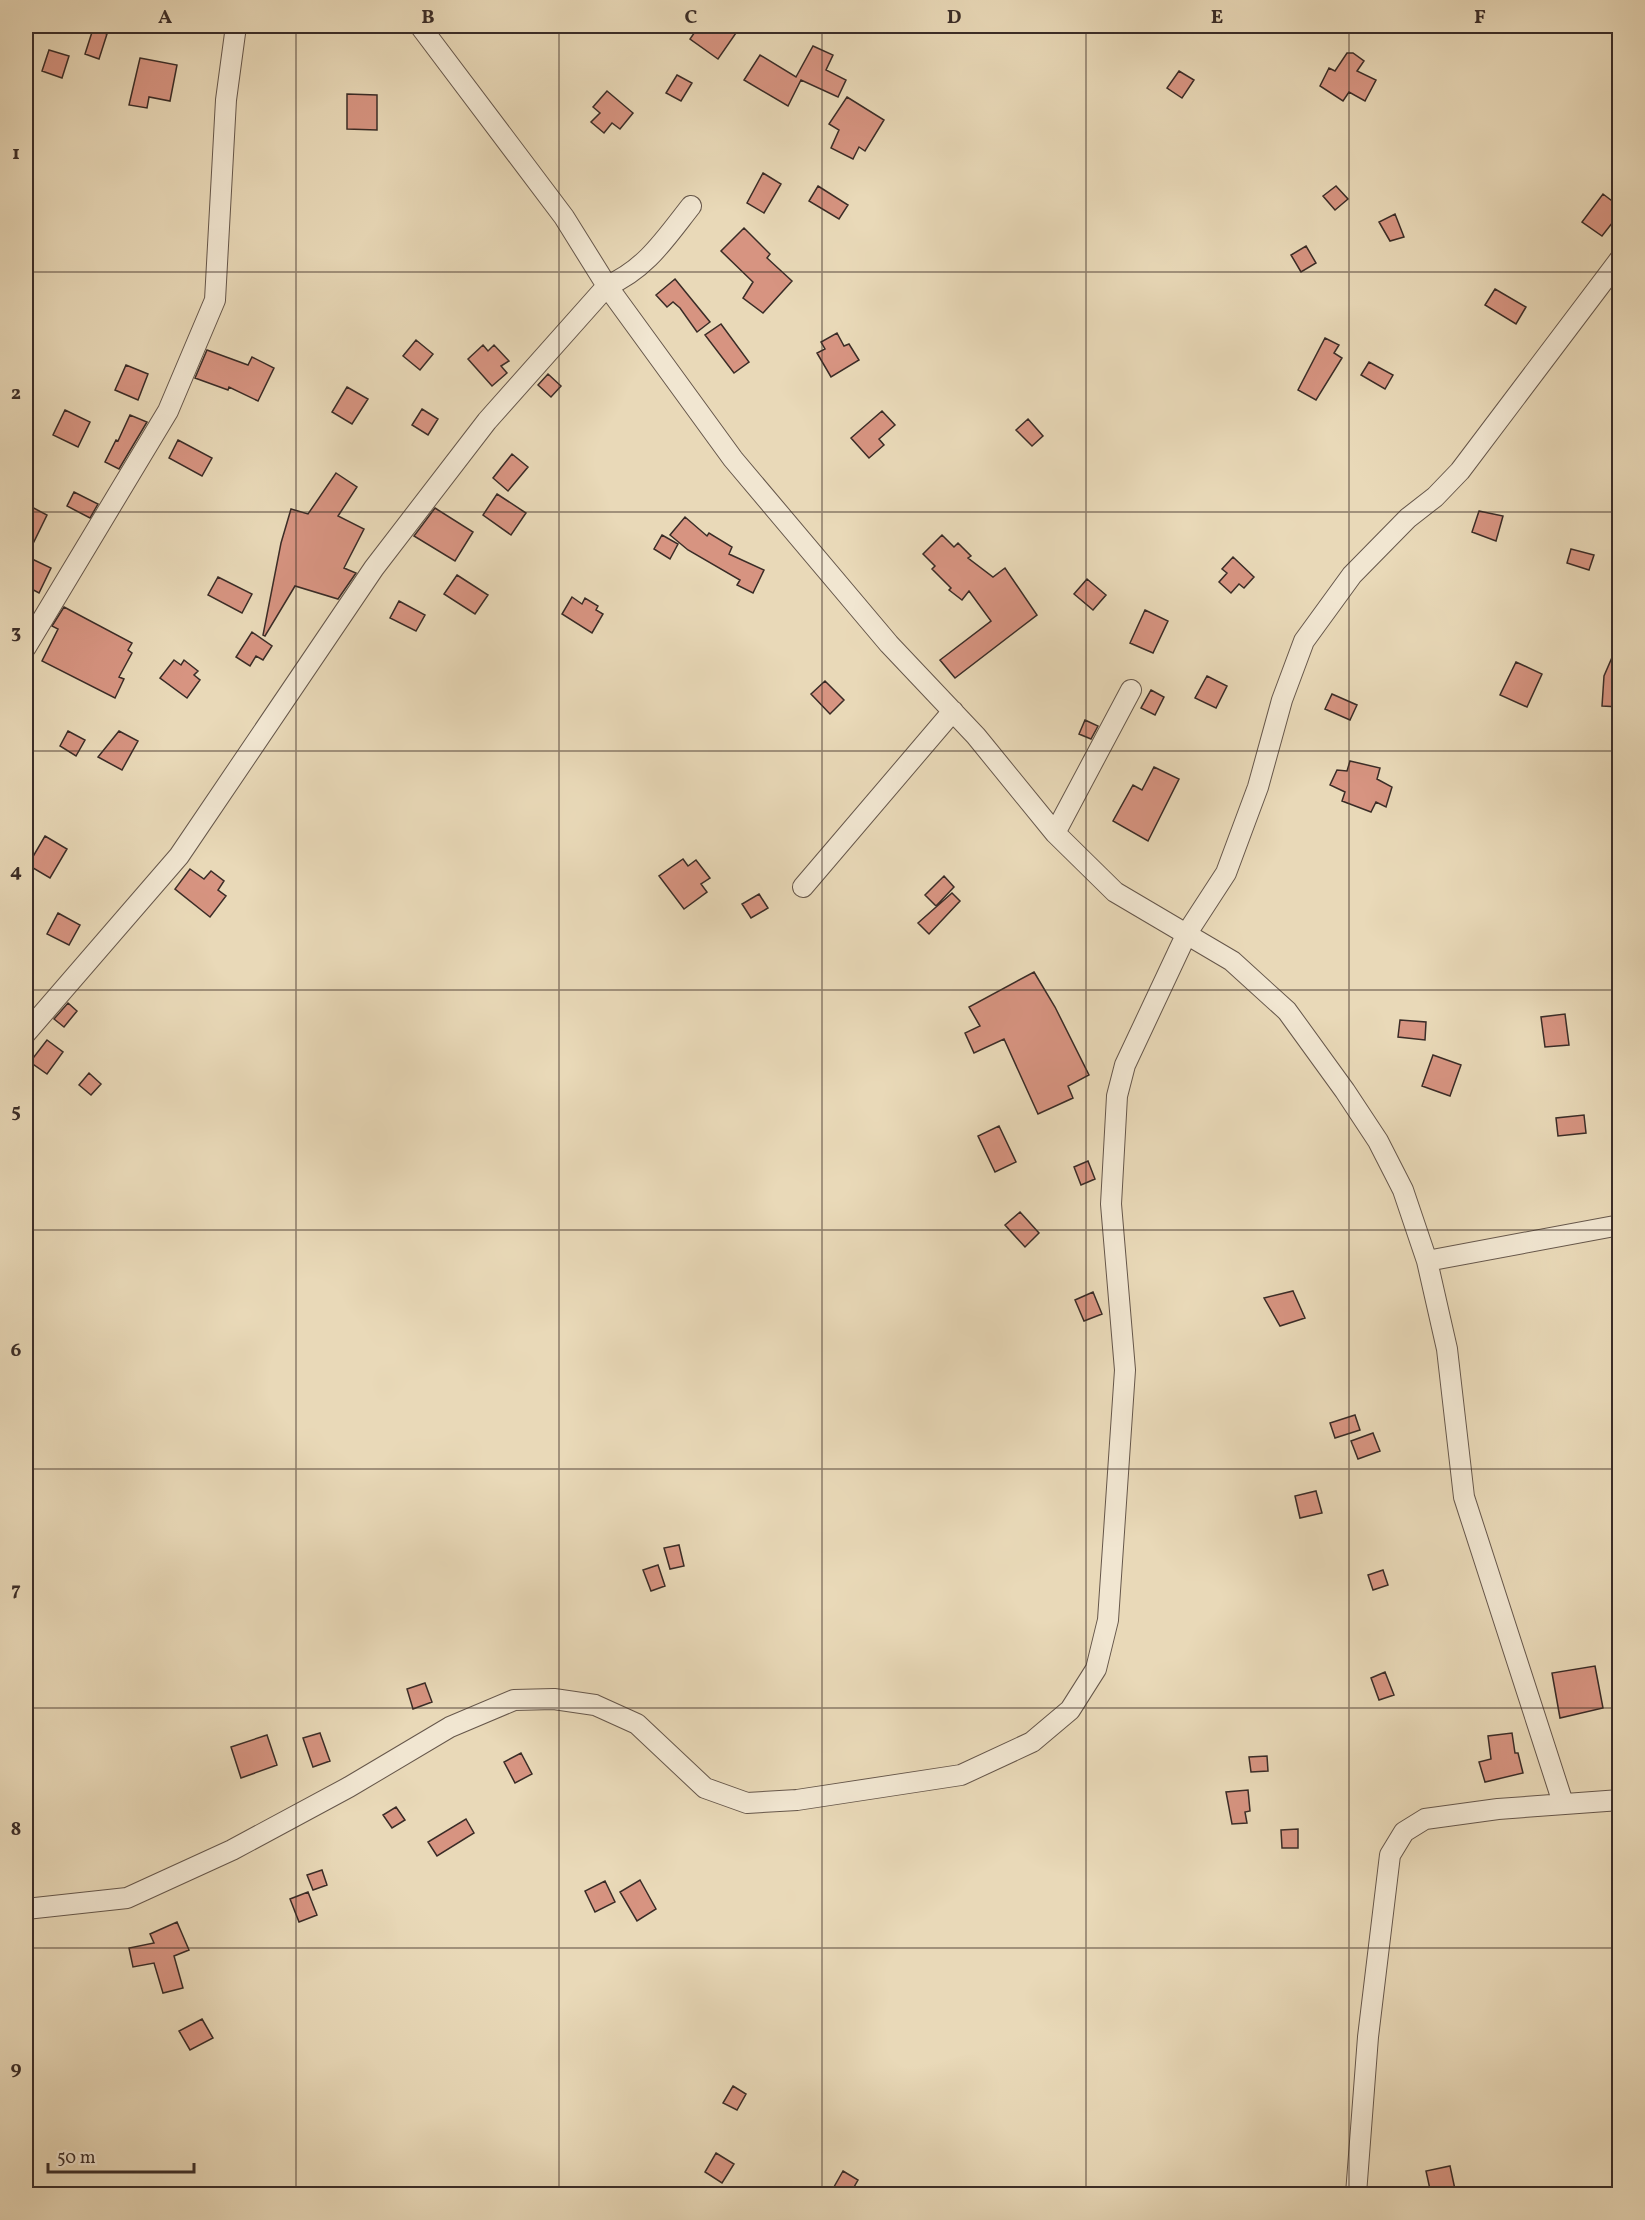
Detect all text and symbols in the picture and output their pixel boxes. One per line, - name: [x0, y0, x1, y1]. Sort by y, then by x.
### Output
- text: A: [158, 4, 172, 32]
- text: B: [421, 4, 435, 32]
- text: C: [685, 4, 698, 32]
- text: D: [947, 4, 961, 32]
- text: E: [1211, 4, 1223, 32]
- text: F: [1474, 4, 1486, 32]
- text: 1: [12, 140, 20, 168]
- text: 2: [11, 380, 21, 408]
- text: 3: [11, 619, 21, 647]
- text: 4: [10, 858, 22, 886]
- text: 5: [11, 1098, 21, 1126]
- text: 6: [11, 1337, 22, 1365]
- text: 7: [11, 1576, 21, 1604]
- text: 8: [11, 1816, 21, 1844]
- text: 9: [10, 2055, 22, 2083]
- scale bar: [48, 2136, 194, 2174]
- text: 50 m: [57, 2146, 96, 2171]

